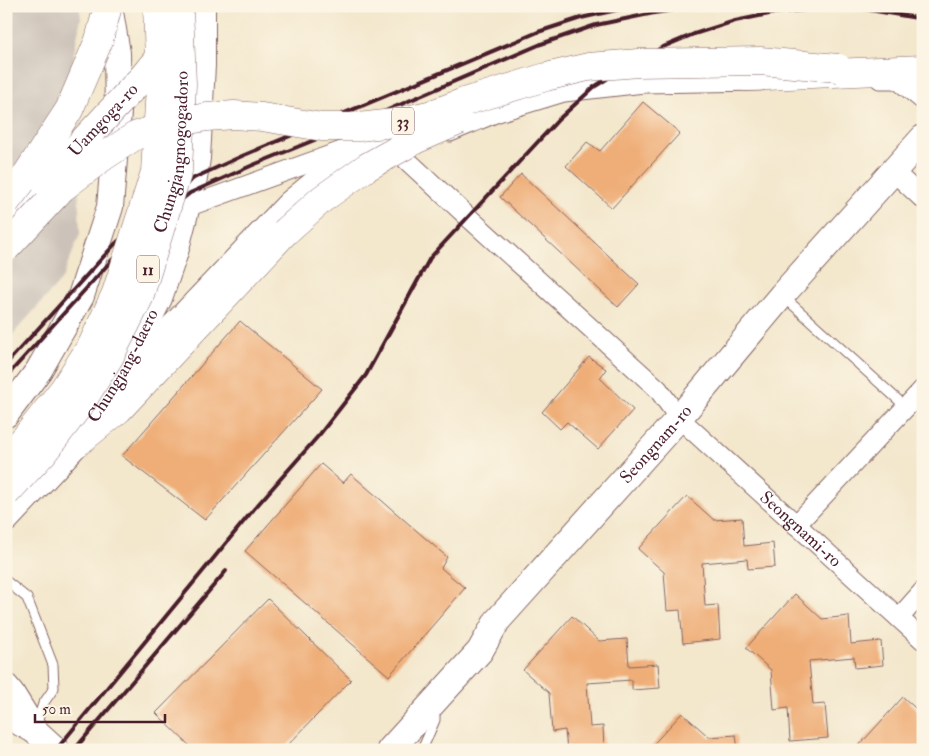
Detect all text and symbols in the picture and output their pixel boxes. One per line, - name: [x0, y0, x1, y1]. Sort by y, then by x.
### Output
- street label: Chungjangnogogadoro: [149, 70, 194, 236]
- street label: Uamgoga-ro: [63, 78, 144, 162]
- road number: 33: [392, 108, 414, 134]
- road number: 11: [137, 255, 159, 282]
- street label: Chungjang-daero: [82, 305, 164, 427]
- street label: Seongnam-ro: [615, 400, 697, 488]
- street label: Seongnami-ro: [755, 486, 847, 573]
- scale bar: [35, 691, 165, 723]
- text: 50 m: [42, 700, 71, 719]

